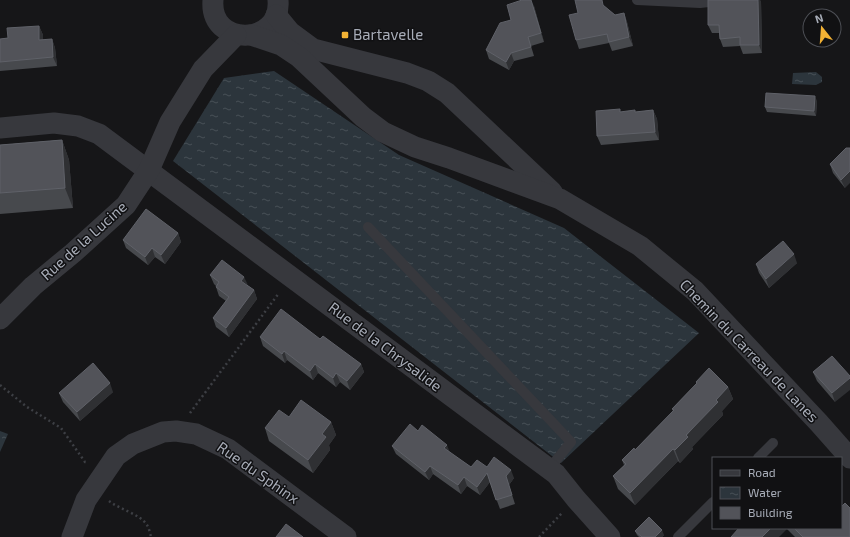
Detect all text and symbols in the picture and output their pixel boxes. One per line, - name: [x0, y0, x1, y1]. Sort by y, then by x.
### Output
- north arrow: [802, 8, 842, 48]
- text: N: [813, 11, 825, 25]
- place label: Bartavelle: [353, 25, 423, 43]
- marker: Bartavelle: [340, 30, 350, 40]
- street label: Rue de la Lucine: [37, 197, 130, 284]
- street label: Chemin du Carreau de Lanes: [677, 275, 823, 426]
- street label: Rue de la Chrysalide: [325, 298, 446, 395]
- street label: Rue du Sphinx: [214, 437, 303, 507]
- legend: [712, 457, 842, 529]
- text: Road: [748, 465, 776, 479]
- text: Water: [748, 485, 782, 499]
- text: Building: [748, 505, 793, 519]

